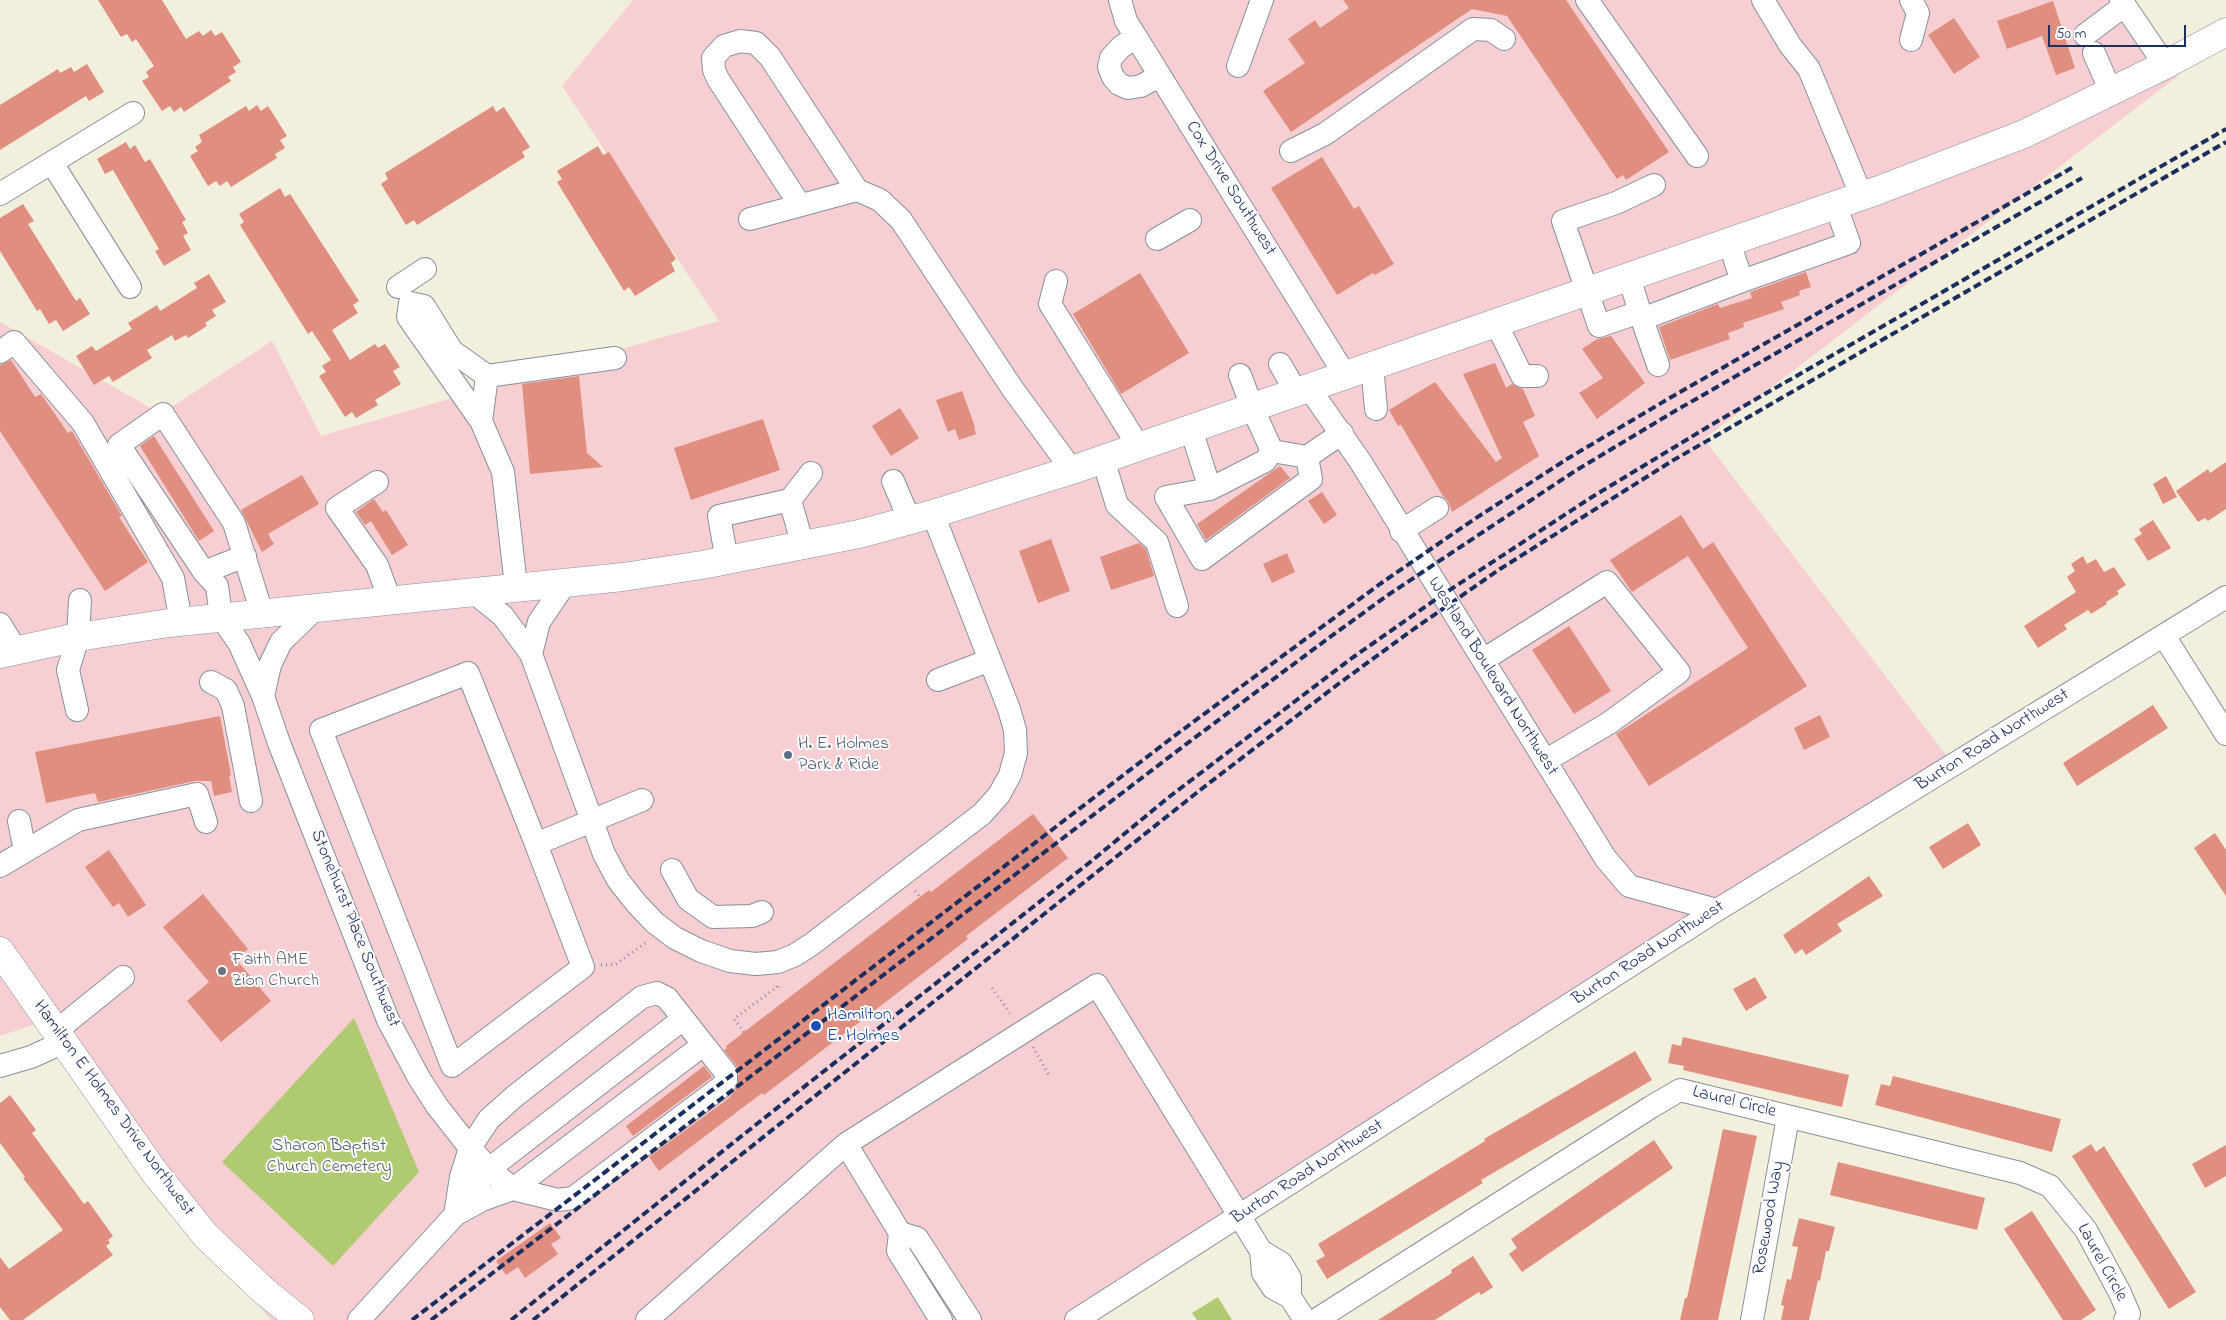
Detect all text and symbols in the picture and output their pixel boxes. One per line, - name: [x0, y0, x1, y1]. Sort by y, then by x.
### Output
- scale bar: [2051, 15, 2188, 47]
- text: 50 m: [2056, 23, 2086, 45]
- street label: Cox Drive Southwest: [1180, 118, 1280, 260]
- street label: Westland Boulevard Northwest: [1422, 574, 1562, 780]
- street label: Burton Road Northwest: [1912, 685, 2074, 797]
- place label: H. E. Holmes Park & Ride: [798, 734, 889, 776]
- marker: H. E. Holmes Park & Ride: [782, 749, 794, 761]
- street label: Stonehurst Place Southwest: [304, 827, 404, 1031]
- street label: Burton Road Northwest: [1569, 897, 1729, 1011]
- place label: Faith AME Zion Church: [232, 950, 319, 992]
- marker: Faith AME Zion Church: [216, 965, 228, 977]
- street label: Hamilton E Holmes Drive Northwest: [27, 997, 199, 1221]
- place label: Hamilton E. Holmes: [827, 1005, 900, 1048]
- marker: Hamilton E. Holmes: [809, 1019, 823, 1033]
- street label: Laurel Circle: [1690, 1082, 1778, 1124]
- street label: Burton Road Northwest: [1228, 1116, 1388, 1230]
- park label: Sharon Baptist Church Cemetery: [267, 1136, 391, 1178]
- street label: Rosewood Way: [1749, 1159, 1791, 1277]
- street label: Laurel Circle: [2071, 1220, 2131, 1306]

